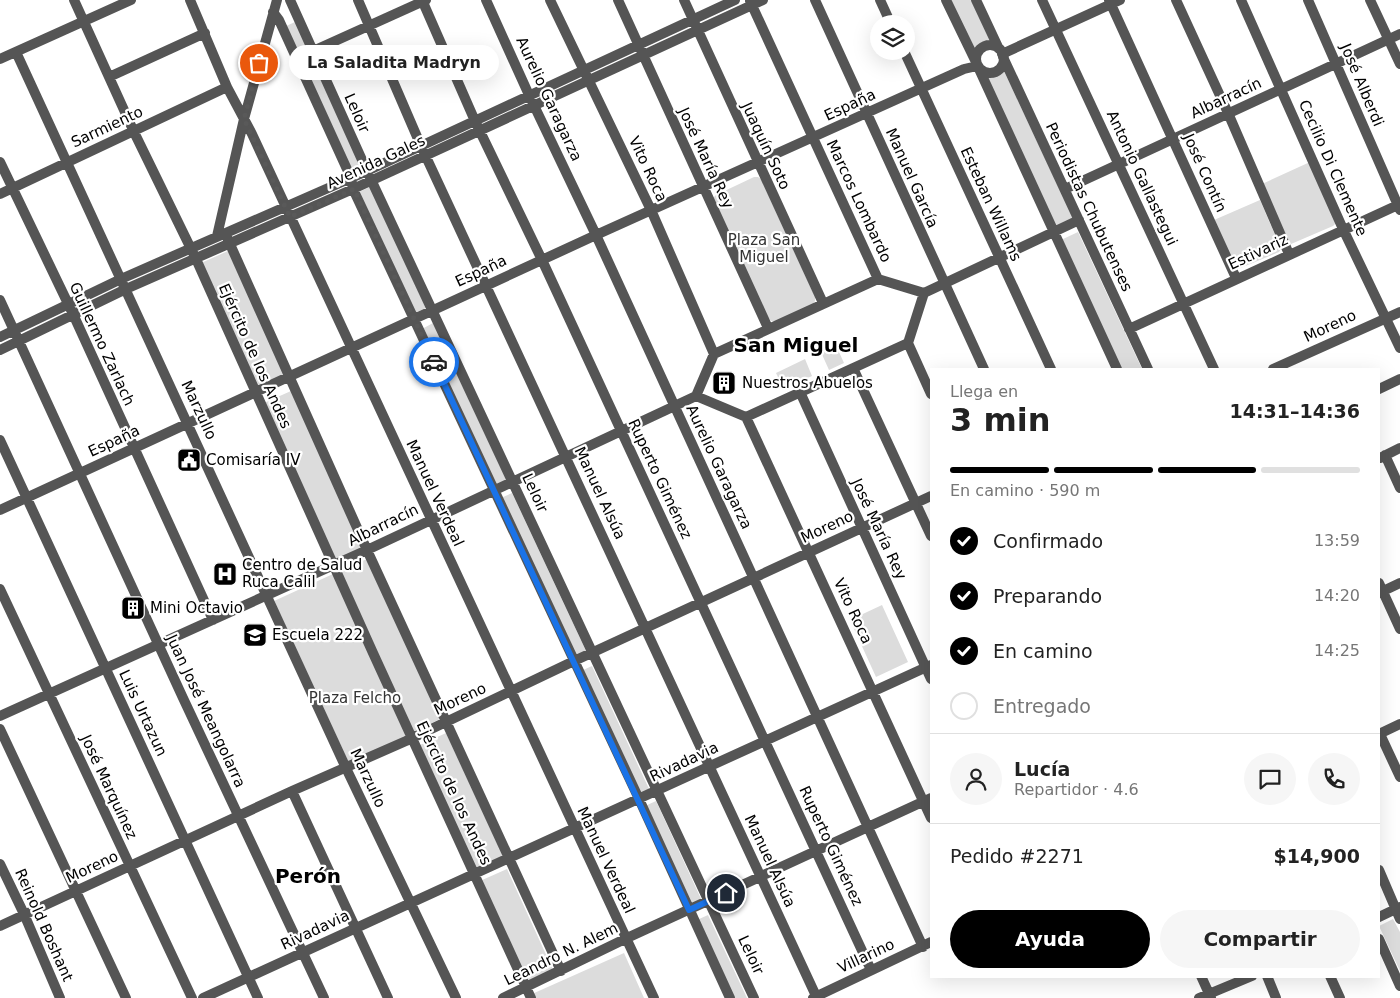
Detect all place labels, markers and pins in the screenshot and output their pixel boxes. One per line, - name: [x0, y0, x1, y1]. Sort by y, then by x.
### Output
- pin: [238, 42, 280, 84]
- callout: La Saladita Madryn: [289, 46, 499, 80]
- building icon: Nuestros Abuelos: [711, 370, 737, 396]
- place label: Nuestros Abuelos: [742, 374, 873, 392]
- public building icon: Comisaría IV: [176, 447, 202, 473]
- place label: Comisaría IV: [206, 451, 301, 469]
- place label: Centro de Salud Ruca Calil: [242, 556, 362, 591]
- hospital icon: Centro de Salud Ruca Calil: [212, 561, 238, 587]
- building icon: Mini Octavio: [120, 595, 146, 621]
- place label: Mini Octavio: [150, 599, 243, 617]
- school or university icon: Escuela 222: [242, 622, 268, 648]
- place label: Escuela 222: [272, 626, 363, 644]
- pin: [705, 872, 747, 914]

